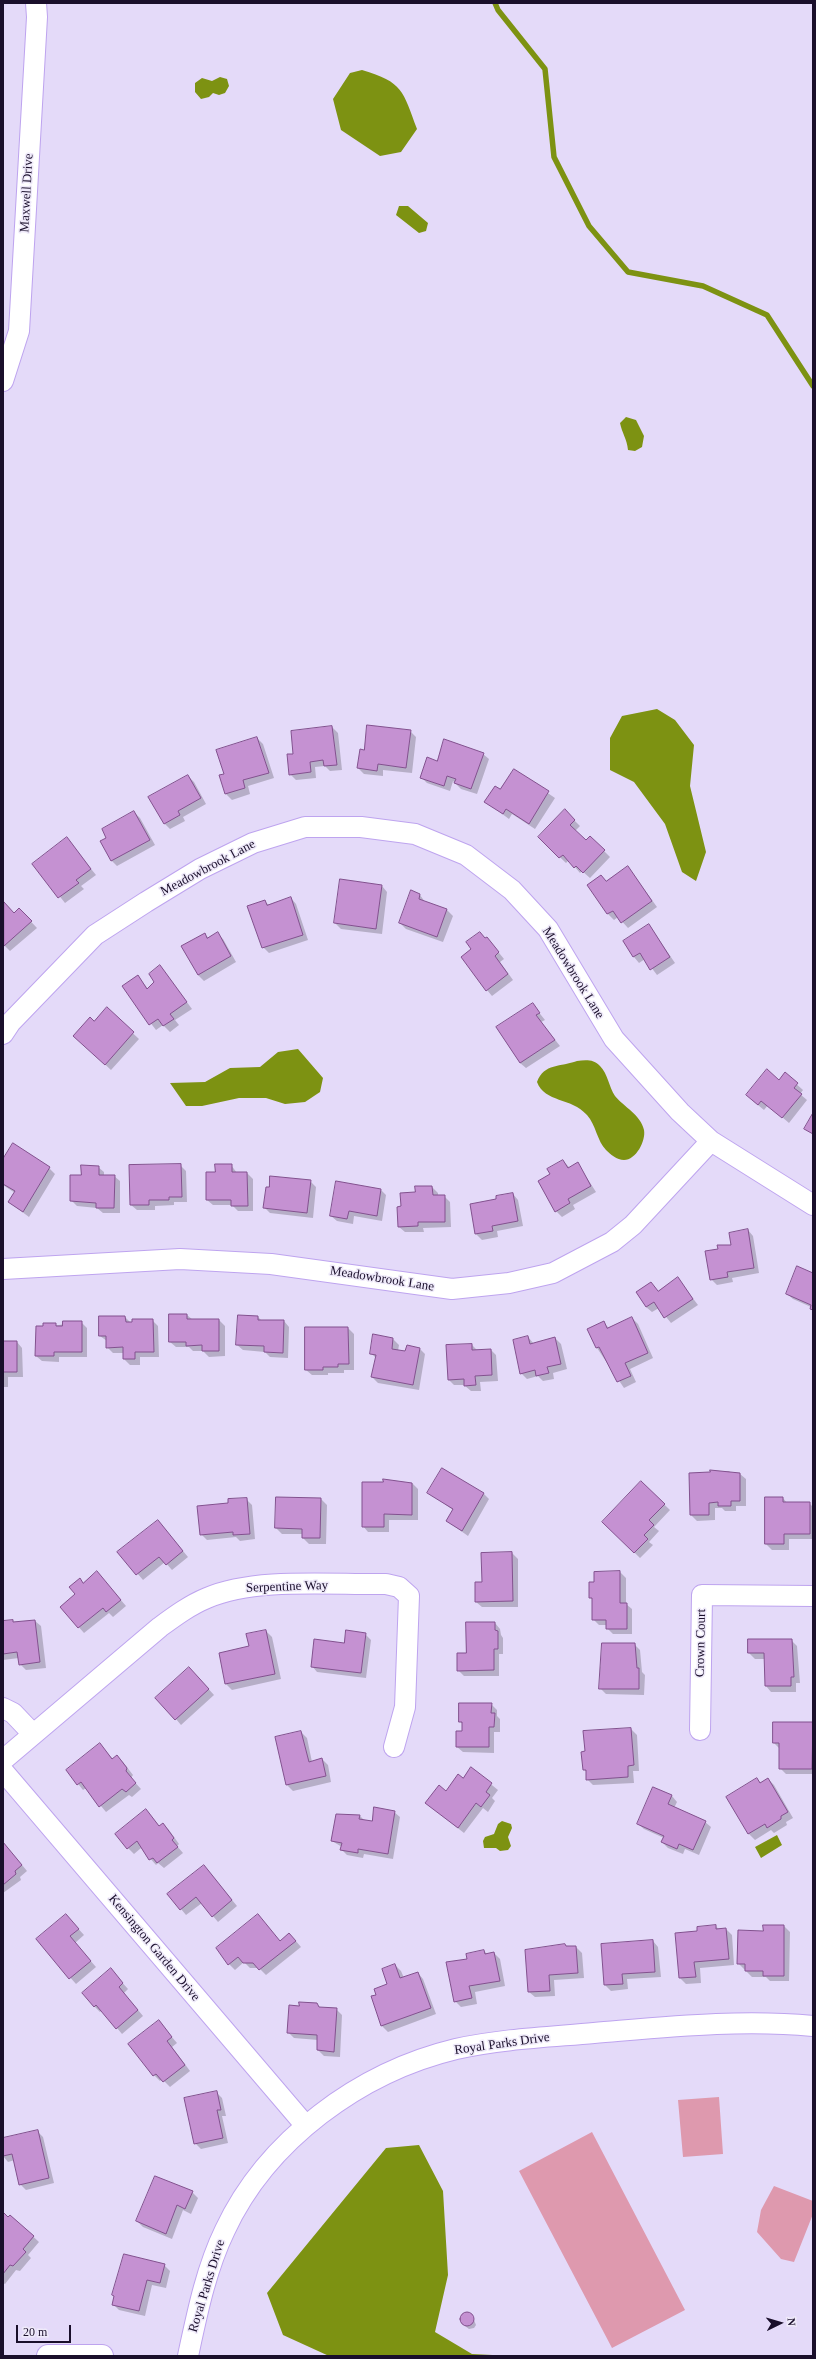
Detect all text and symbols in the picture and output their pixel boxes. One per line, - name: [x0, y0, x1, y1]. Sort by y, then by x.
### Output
- street label: Maxwell Drive: [17, 153, 37, 233]
- street label: Meadowbrook Lane: [158, 836, 258, 900]
- street label: Meadowbrook Lane: [539, 924, 607, 1022]
- street label: Meadowbrook Lane: [329, 1263, 435, 1295]
- street label: Serpentine Way: [246, 1578, 328, 1596]
- street label: Crown Court: [693, 1609, 709, 1677]
- street label: Kensington Garden Drive: [105, 1892, 203, 2004]
- street label: Royal Parks Drive: [453, 2030, 551, 2058]
- street label: Royal Parks Drive: [186, 2238, 228, 2334]
- north arrow: [760, 2303, 800, 2343]
- scale bar: [18, 2317, 73, 2343]
- text: N: [786, 2317, 798, 2326]
- text: 20 m: [23, 2325, 47, 2339]

